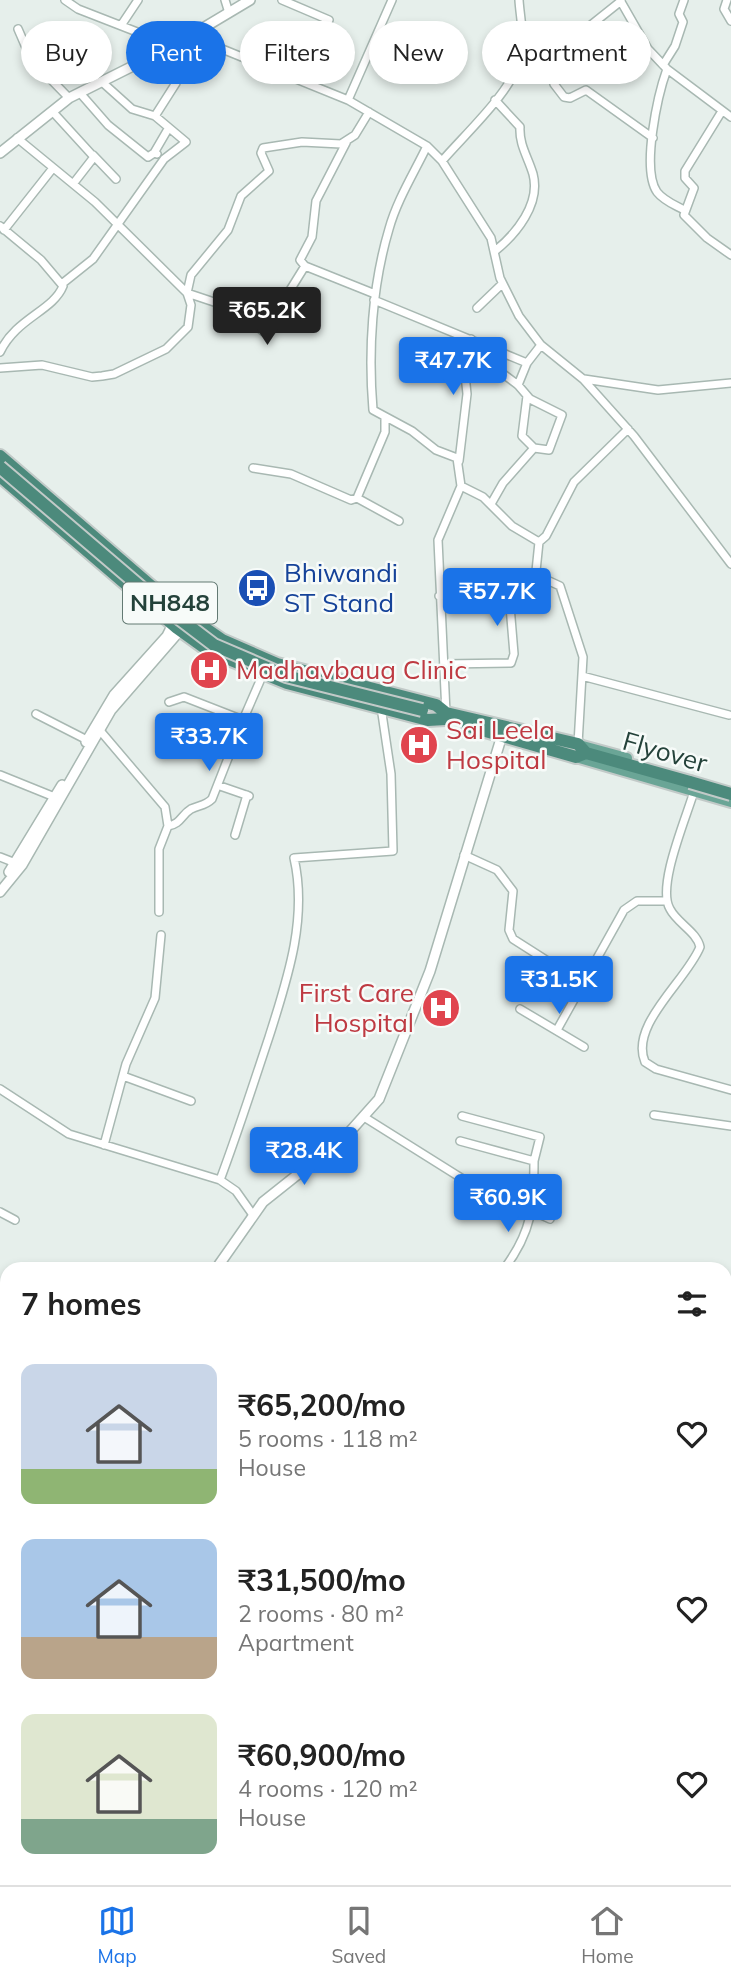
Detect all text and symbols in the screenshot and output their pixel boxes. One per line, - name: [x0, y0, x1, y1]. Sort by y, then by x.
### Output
- chip: Buy: [21, 21, 112, 84]
- chip: Rent: [126, 21, 226, 84]
- chip: Filters: [240, 21, 355, 84]
- chip: New: [369, 21, 468, 84]
- chip: Apartment: [482, 21, 651, 84]
- pin: ₹65.2K: [210, 288, 324, 347]
- text: ₹65.2K: [229, 295, 305, 324]
- pin: ₹47.7K: [396, 338, 510, 397]
- text: ₹47.7K: [415, 345, 491, 374]
- place label: Bhiwandi ST Stand: [284, 556, 398, 619]
- bus stop icon: Bhiwandi ST Stand: [236, 567, 278, 609]
- pin: ₹57.7K: [440, 568, 554, 628]
- text: ₹57.7K: [459, 576, 535, 605]
- road number: NH848: [123, 582, 217, 624]
- hospital icon: Madhavbaug Clinic: [188, 649, 230, 691]
- place label: Madhavbaug Clinic: [236, 653, 467, 686]
- place label: Sai Leela Hospital: [446, 713, 555, 776]
- pin: ₹33.7K: [152, 714, 266, 773]
- text: ₹33.7K: [171, 721, 247, 750]
- hospital icon: Sai Leela Hospital: [398, 724, 440, 766]
- street label: Flyover: [619, 724, 712, 779]
- pin: ₹31.5K: [502, 956, 616, 1016]
- text: ₹31.5K: [521, 964, 597, 993]
- place label: First Care Hospital: [299, 976, 414, 1039]
- hospital icon: First Care Hospital: [420, 987, 462, 1029]
- pin: ₹28.4K: [247, 1128, 361, 1187]
- text: ₹28.4K: [266, 1135, 342, 1164]
- pin: ₹60.9K: [451, 1174, 565, 1234]
- text: ₹60.9K: [470, 1182, 546, 1211]
- text: 7 homes: [21, 1285, 142, 1323]
- icon: filters: [673, 1285, 711, 1323]
- text: ₹65,200/mo: [238, 1386, 406, 1424]
- icon: home: [77, 1392, 161, 1476]
- icon: heart: [673, 1415, 711, 1453]
- text: 5 rooms · 118 m²: [238, 1424, 418, 1453]
- text: House: [238, 1453, 306, 1482]
- text: ₹31,500/mo: [238, 1561, 406, 1599]
- icon: home: [77, 1567, 161, 1651]
- icon: heart: [673, 1590, 711, 1628]
- text: 2 rooms · 80 m²: [238, 1599, 404, 1628]
- text: Apartment: [238, 1628, 354, 1657]
- text: ₹60,900/mo: [238, 1736, 406, 1774]
- icon: home: [77, 1742, 161, 1826]
- icon: heart: [673, 1765, 711, 1803]
- text: 4 rooms · 120 m²: [238, 1774, 418, 1803]
- text: House: [238, 1803, 306, 1832]
- tab: Map: [97, 1902, 137, 1968]
- tab: Saved: [331, 1902, 386, 1968]
- tab: Home: [581, 1902, 634, 1968]

